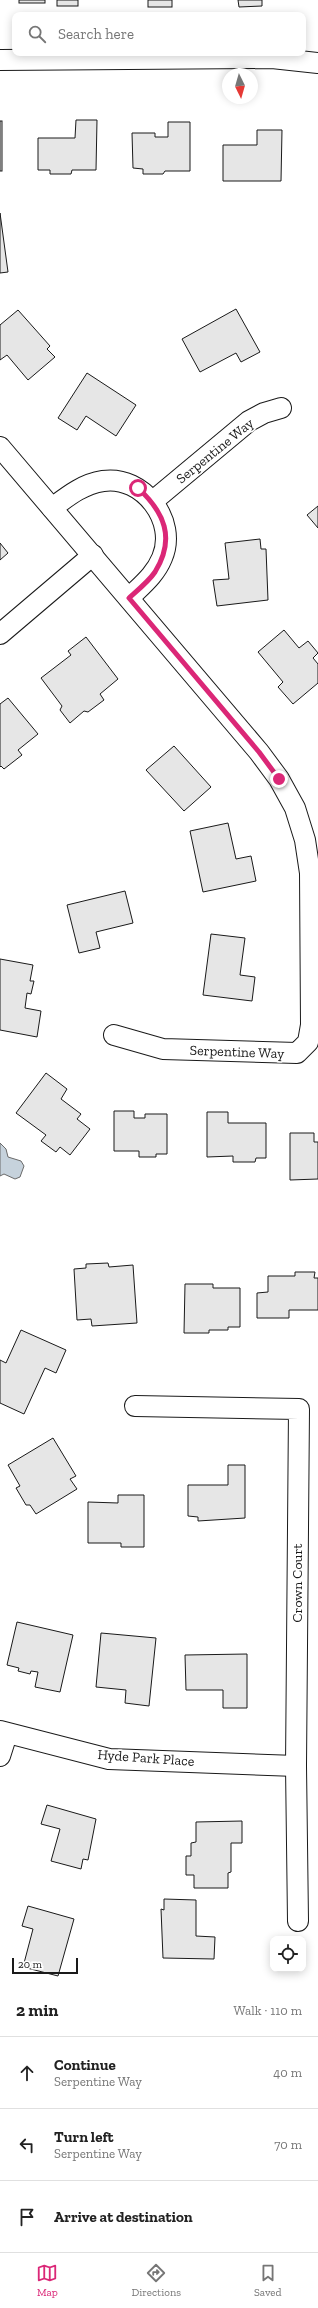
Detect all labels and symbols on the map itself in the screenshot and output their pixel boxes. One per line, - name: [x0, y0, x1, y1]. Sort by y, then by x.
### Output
- north arrow: [222, 68, 258, 104]
- street label: Serpentine Way: [173, 414, 258, 487]
- route start: [129, 479, 147, 497]
- route end: [270, 770, 288, 788]
- street label: Serpentine Way: [189, 1042, 285, 1062]
- street label: Crown Court: [289, 1543, 306, 1623]
- street label: Hyde Park Place: [97, 1746, 195, 1770]
- scale bar: [12, 1956, 78, 1975]

